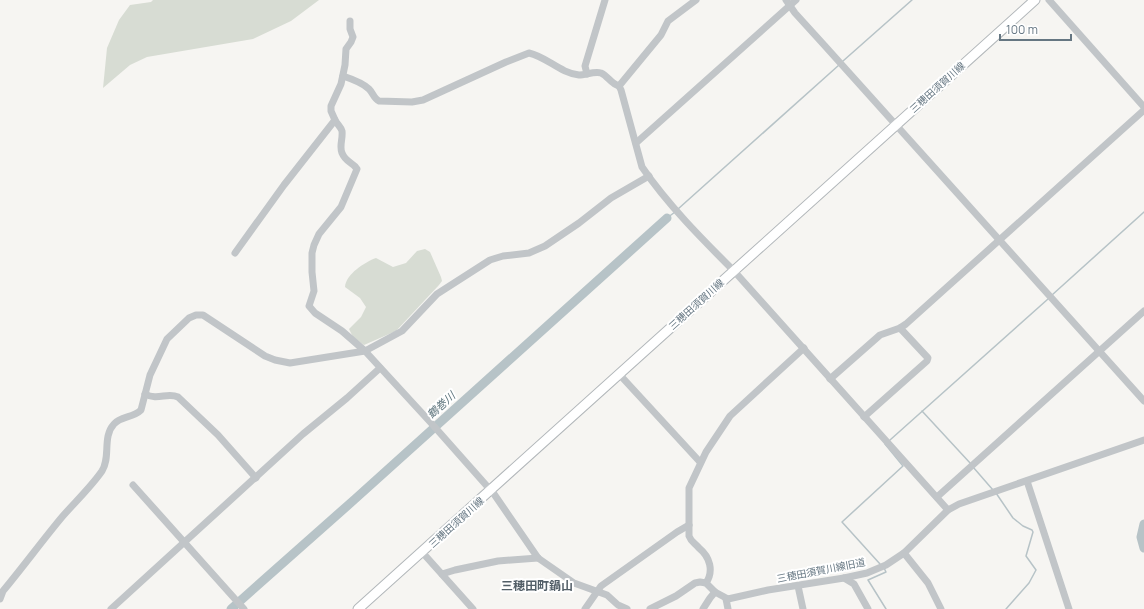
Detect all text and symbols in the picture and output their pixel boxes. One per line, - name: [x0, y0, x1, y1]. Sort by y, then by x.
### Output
- scale bar: [1000, 16, 1071, 42]
- text: 100 m: [1006, 21, 1038, 38]
- street label: 三穂田須賀川線: [906, 58, 968, 116]
- street label: 三穂田須賀川線: [665, 275, 727, 333]
- water label: 鶴巻川: [423, 387, 459, 421]
- street label: 三穂田須賀川線: [425, 493, 487, 551]
- street label: 三穂田須賀川線旧道: [775, 555, 867, 585]
- district label: 三穂田町鍋山: [501, 577, 573, 594]

